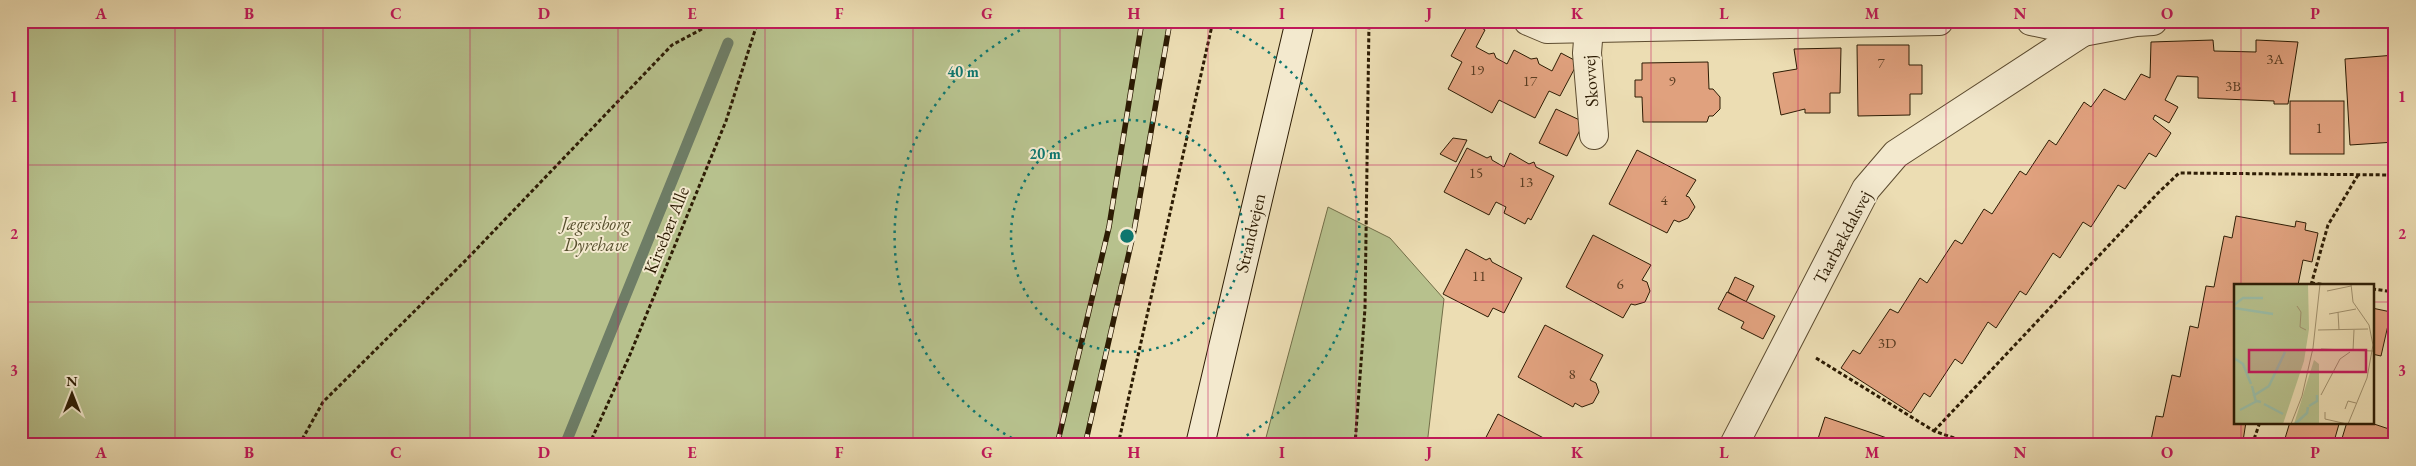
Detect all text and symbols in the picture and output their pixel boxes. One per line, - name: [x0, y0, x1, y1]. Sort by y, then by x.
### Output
- text: A: [94, 3, 107, 24]
- text: B: [244, 3, 254, 24]
- text: C: [390, 3, 402, 24]
- text: D: [538, 3, 550, 24]
- text: E: [687, 3, 697, 24]
- text: F: [835, 3, 844, 24]
- text: G: [981, 3, 993, 24]
- text: H: [1128, 3, 1141, 24]
- text: I: [1279, 3, 1285, 24]
- text: J: [1424, 3, 1432, 24]
- text: K: [1571, 3, 1584, 24]
- text: L: [1719, 3, 1729, 24]
- text: M: [1865, 3, 1880, 24]
- text: N: [2014, 3, 2027, 24]
- text: O: [2161, 3, 2173, 24]
- text: P: [2310, 3, 2320, 24]
- house number: 3A: [2266, 49, 2284, 68]
- house number: 7: [1877, 53, 1885, 72]
- street label: Skovvej: [1577, 54, 1603, 108]
- house number: 19: [1470, 60, 1484, 79]
- text: 40 m: [947, 62, 979, 81]
- house number: 17: [1523, 71, 1538, 90]
- house number: 9: [1668, 71, 1676, 90]
- house number: 3B: [2225, 76, 2241, 95]
- text: 1: [10, 86, 18, 107]
- text: 1: [2398, 86, 2406, 107]
- house number: 1: [2315, 118, 2323, 137]
- text: 20 m: [1029, 144, 1061, 163]
- house number: 15: [1469, 163, 1483, 182]
- house number: 13: [1519, 172, 1533, 191]
- street label: Kirsebær Alle: [638, 183, 694, 277]
- street label: Taarbækdalsvej: [1808, 186, 1876, 288]
- house number: 4: [1660, 190, 1668, 209]
- street label: Strandvejen: [1230, 191, 1270, 275]
- park label: Jægersborg Dyrehave: [558, 212, 631, 257]
- text: 2: [10, 223, 19, 244]
- text: 2: [2398, 223, 2407, 244]
- centre of rings: [1118, 227, 1136, 245]
- house number: 11: [1472, 266, 1486, 285]
- house number: 6: [1616, 274, 1624, 293]
- inset map: [2234, 284, 2374, 424]
- house number: 3D: [1878, 333, 1896, 352]
- text: 3: [10, 360, 18, 381]
- text: 3: [2398, 360, 2406, 381]
- house number: 8: [1568, 364, 1576, 383]
- north arrow: [48, 368, 98, 418]
- text: N: [66, 372, 78, 390]
- text: A: [94, 442, 107, 463]
- text: B: [244, 442, 254, 463]
- text: C: [390, 442, 402, 463]
- text: D: [538, 442, 550, 463]
- text: E: [687, 442, 697, 463]
- text: F: [835, 442, 844, 463]
- text: G: [981, 442, 993, 463]
- text: H: [1128, 442, 1141, 463]
- text: I: [1279, 442, 1285, 463]
- text: J: [1424, 442, 1432, 463]
- text: K: [1571, 442, 1584, 463]
- text: L: [1719, 442, 1729, 463]
- text: M: [1865, 442, 1880, 463]
- text: N: [2014, 442, 2027, 463]
- text: O: [2161, 442, 2173, 463]
- text: P: [2310, 442, 2320, 463]

